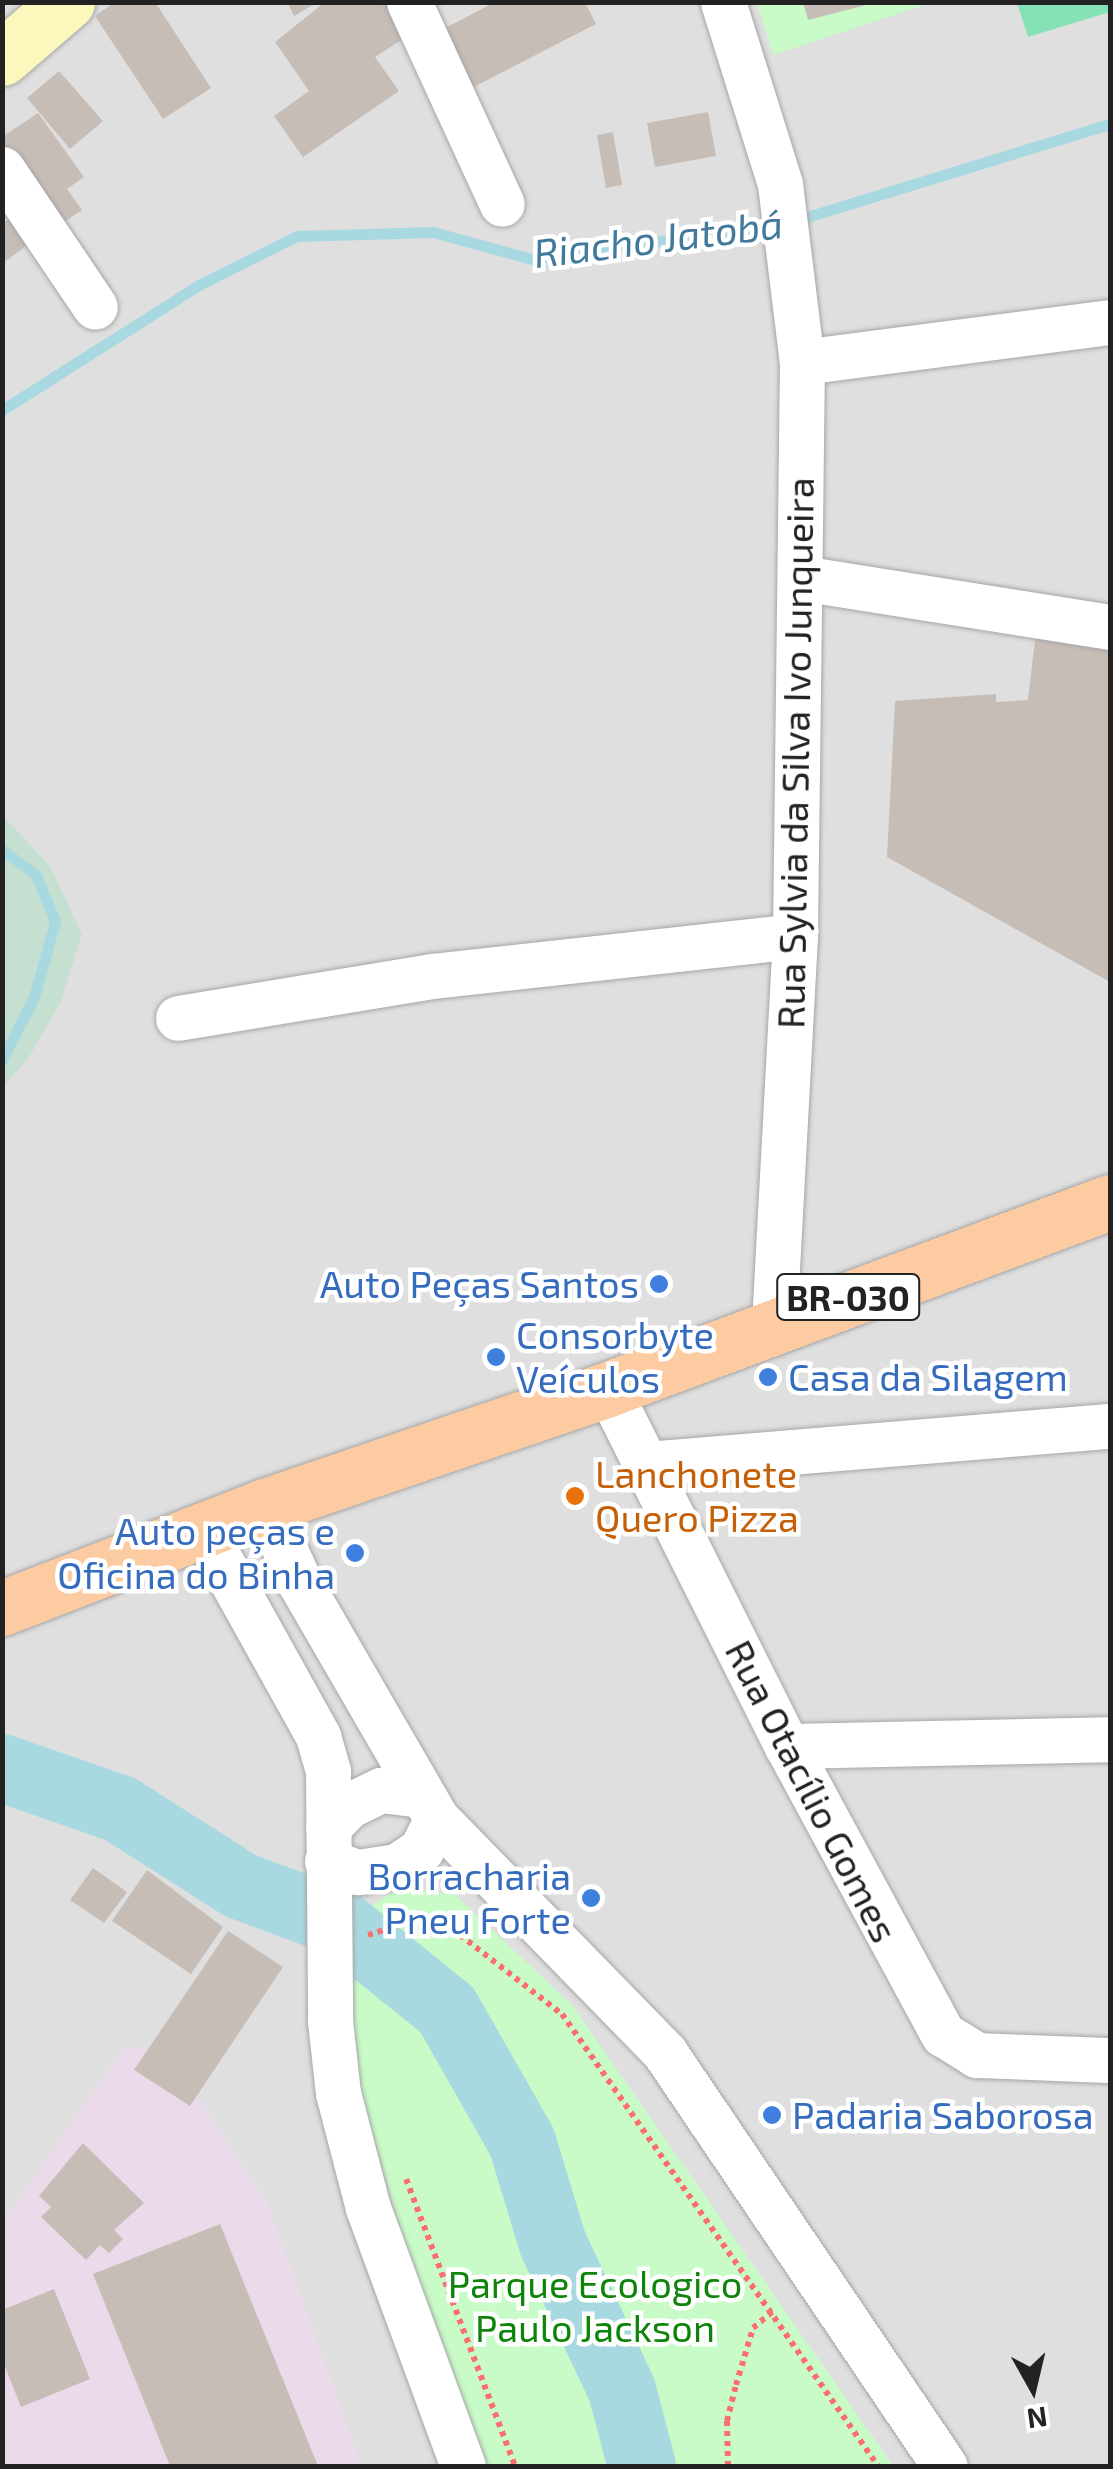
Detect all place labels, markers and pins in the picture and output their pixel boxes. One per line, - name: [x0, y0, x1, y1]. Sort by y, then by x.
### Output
- place label: Auto Peças Santos: [320, 1261, 639, 1307]
- marker: Auto Peças Santos: [648, 1273, 670, 1295]
- place label: Consorbyte Veículos: [516, 1312, 714, 1402]
- marker: Consorbyte Veículos: [485, 1346, 507, 1368]
- place label: Casa da Silagem: [788, 1354, 1068, 1400]
- marker: Casa da Silagem: [757, 1366, 779, 1388]
- place label: Lanchonete Quero Pizza: [595, 1451, 799, 1540]
- marker: Lanchonete Quero Pizza: [564, 1485, 586, 1507]
- place label: Auto peças e Oficina do Binha: [57, 1508, 335, 1598]
- marker: Auto peças e Oficina do Binha: [344, 1542, 366, 1564]
- place label: Borracharia Pneu Forte: [367, 1853, 571, 1942]
- marker: Borracharia Pneu Forte: [580, 1887, 602, 1909]
- place label: Padaria Saborosa: [792, 2092, 1094, 2138]
- marker: Padaria Saborosa: [761, 2104, 783, 2126]

